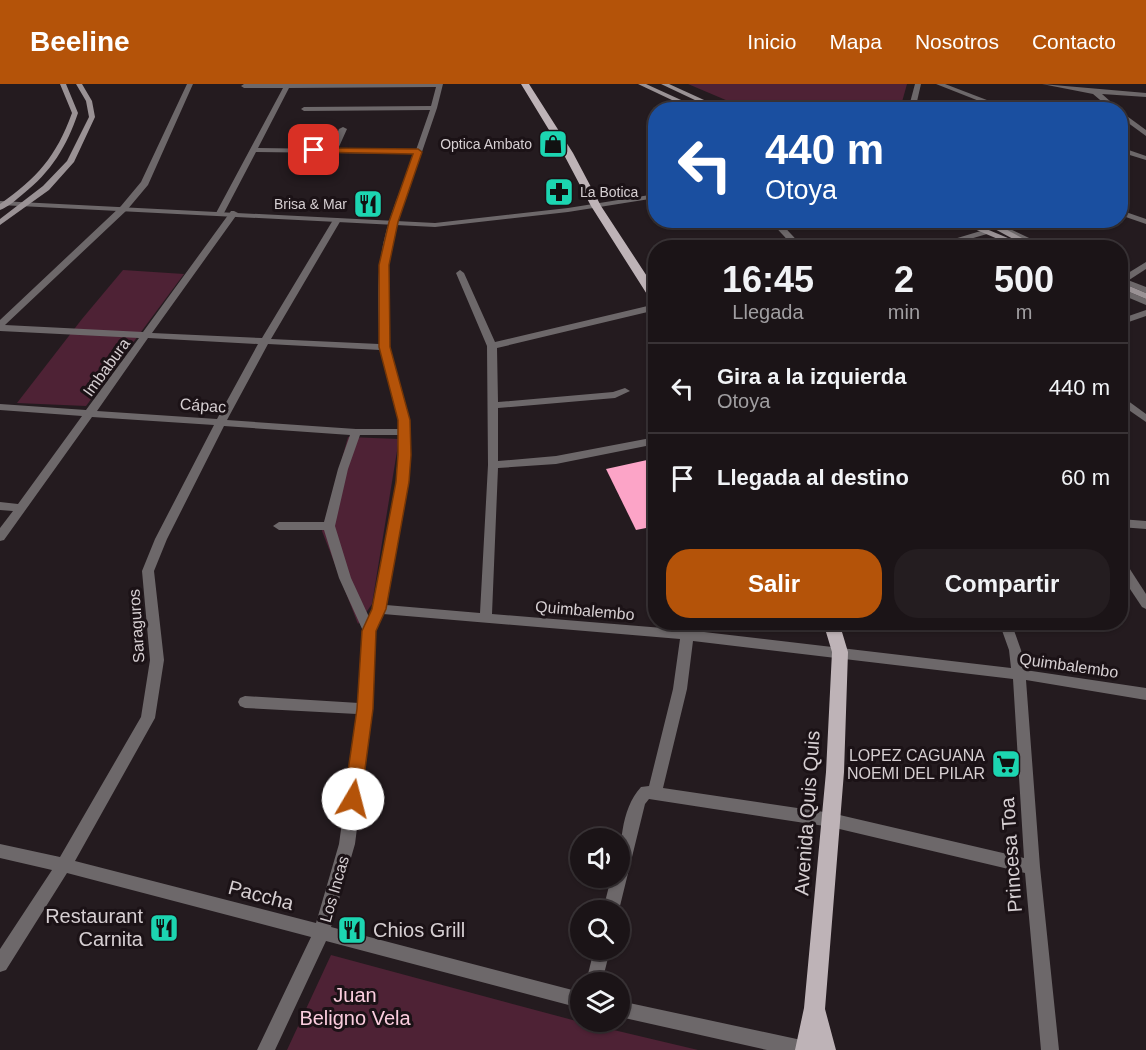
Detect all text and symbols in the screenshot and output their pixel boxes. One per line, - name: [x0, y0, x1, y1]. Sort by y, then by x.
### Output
- text: Beeline: [30, 26, 130, 57]
- text: Inicio: [747, 30, 796, 53]
- text: Mapa: [829, 30, 882, 53]
- text: Nosotros: [915, 30, 999, 53]
- text: Contacto: [1032, 30, 1116, 53]
- pin: [288, 124, 339, 175]
- icon: left: [666, 126, 744, 204]
- text: 440 m: [765, 126, 884, 173]
- shop icon: Optica Ambato: [537, 128, 569, 160]
- icon: arrive: [297, 133, 330, 166]
- place label: Optica Ambato: [440, 136, 532, 152]
- text: Otoya: [765, 175, 837, 205]
- pharmacy icon: La Botica: [543, 176, 575, 208]
- place label: La Botica: [580, 184, 639, 200]
- restaurant icon: Brisa & Mar: [352, 188, 384, 220]
- place label: Brisa & Mar: [274, 196, 347, 212]
- text: 16:45: [722, 259, 814, 300]
- text: 2: [894, 259, 914, 300]
- text: 500: [994, 259, 1054, 300]
- text: Llegada: [732, 301, 804, 323]
- text: min: [888, 301, 920, 323]
- text: m: [1016, 301, 1032, 323]
- street label: Imbabura: [80, 335, 133, 400]
- text: Gira a la izquierda: [717, 364, 907, 389]
- icon: left: [666, 372, 699, 405]
- text: 440 m: [1049, 375, 1110, 400]
- text: Otoya: [717, 390, 770, 412]
- street label: Cápac: [179, 395, 227, 416]
- icon: arrive: [666, 462, 699, 495]
- text: Llegada al destino: [717, 465, 909, 490]
- text: 60 m: [1061, 465, 1110, 490]
- button: Salir: [666, 549, 882, 618]
- button: Compartir: [894, 549, 1110, 618]
- street label: Saraguros: [125, 589, 148, 663]
- street label: Quimbalembo: [535, 598, 635, 623]
- street label: Quimbalembo: [1018, 650, 1120, 681]
- street label: Avenida Quis Quis: [790, 730, 824, 896]
- place label: LOPEZ CAGUANA NOEMI DEL PILAR: [847, 747, 985, 782]
- supermarket icon: LOPEZ CAGUANA NOEMI DEL PILAR: [990, 748, 1022, 780]
- position arrow: [321, 767, 385, 831]
- street label: Princesa Toa: [996, 796, 1026, 913]
- map controls: [570, 828, 630, 1032]
- button: sound: [570, 828, 630, 888]
- street label: Los Incas: [317, 854, 352, 924]
- street label: Paccha: [226, 876, 297, 914]
- button: search: [570, 900, 630, 960]
- place label: Restaurant Carnita: [45, 905, 144, 950]
- restaurant icon: Restaurant Carnita: [148, 912, 180, 944]
- restaurant icon: Chios Grill: [336, 914, 368, 946]
- place label: Chios Grill: [373, 919, 465, 941]
- button: layers: [570, 972, 630, 1032]
- park label: Juan Beligno Vela: [299, 984, 411, 1029]

